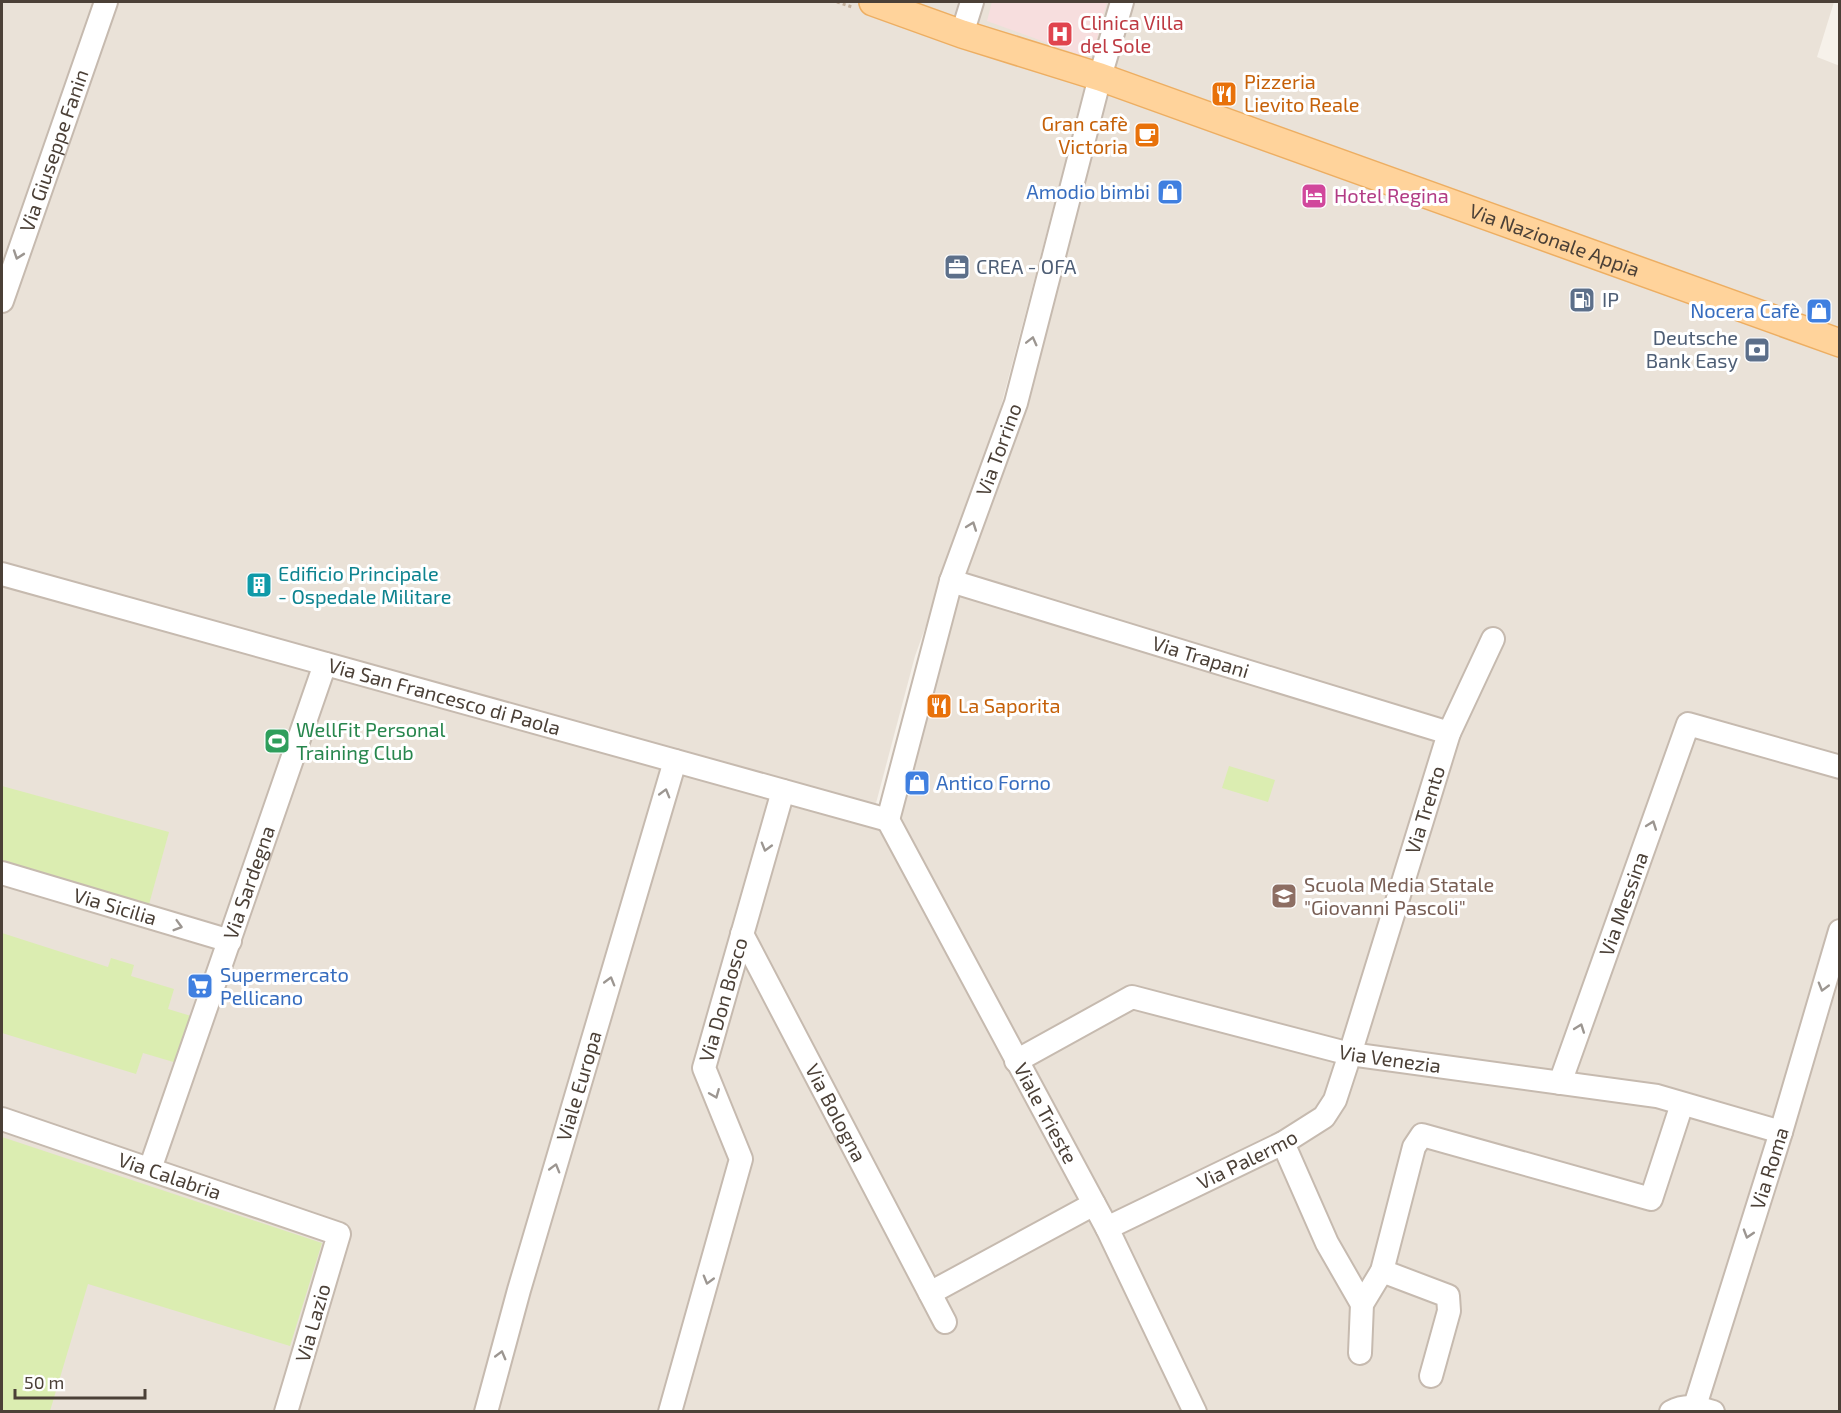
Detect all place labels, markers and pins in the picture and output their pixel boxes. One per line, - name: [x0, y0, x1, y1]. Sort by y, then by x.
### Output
- place label: Clinica Villa del Sole: [1080, 10, 1184, 57]
- hospital icon: Clinica Villa del Sole: [1045, 19, 1075, 49]
- place label: Pizzeria Lievito Reale: [1244, 69, 1360, 116]
- restaurant icon: Pizzeria Lievito Reale: [1209, 79, 1239, 109]
- place label: Gran cafè Victoria: [1041, 111, 1128, 158]
- cafe icon: Gran cafè Victoria: [1132, 120, 1162, 150]
- shop icon: Amodio bimbi: [1155, 177, 1185, 207]
- place label: Amodio bimbi: [1026, 179, 1150, 203]
- hotel icon: Hotel Regina: [1299, 181, 1329, 211]
- place label: Hotel Regina: [1334, 183, 1449, 207]
- office icon: CREA - OFA: [942, 252, 972, 282]
- place label: CREA - OFA: [976, 254, 1077, 278]
- fuel station icon: IP: [1567, 285, 1597, 315]
- place label: IP: [1602, 287, 1619, 311]
- shop icon: Nocera Cafè: [1804, 296, 1834, 326]
- place label: Nocera Cafè: [1690, 298, 1800, 322]
- place label: Deutsche Bank Easy: [1646, 325, 1738, 372]
- bank icon: Deutsche Bank Easy: [1742, 335, 1772, 365]
- place label: Edificio Principale - Ospedale Militare: [278, 561, 451, 608]
- building icon: Edificio Principale - Ospedale Militare: [244, 570, 274, 600]
- restaurant icon: La Saporita: [924, 691, 954, 721]
- place label: La Saporita: [958, 693, 1060, 717]
- place label: WellFit Personal Training Club: [296, 717, 446, 764]
- sports icon: WellFit Personal Training Club: [262, 726, 292, 756]
- shop icon: Antico Forno: [902, 768, 932, 798]
- place label: Antico Forno: [936, 770, 1051, 794]
- place label: Scuola Media Statale "Giovanni Pascoli": [1304, 872, 1494, 919]
- school or university icon: Scuola Media Statale "Giovanni Pascoli": [1269, 881, 1299, 911]
- place label: Supermercato Pellicano: [220, 962, 349, 1009]
- supermarket icon: Supermercato Pellicano: [185, 971, 215, 1001]

